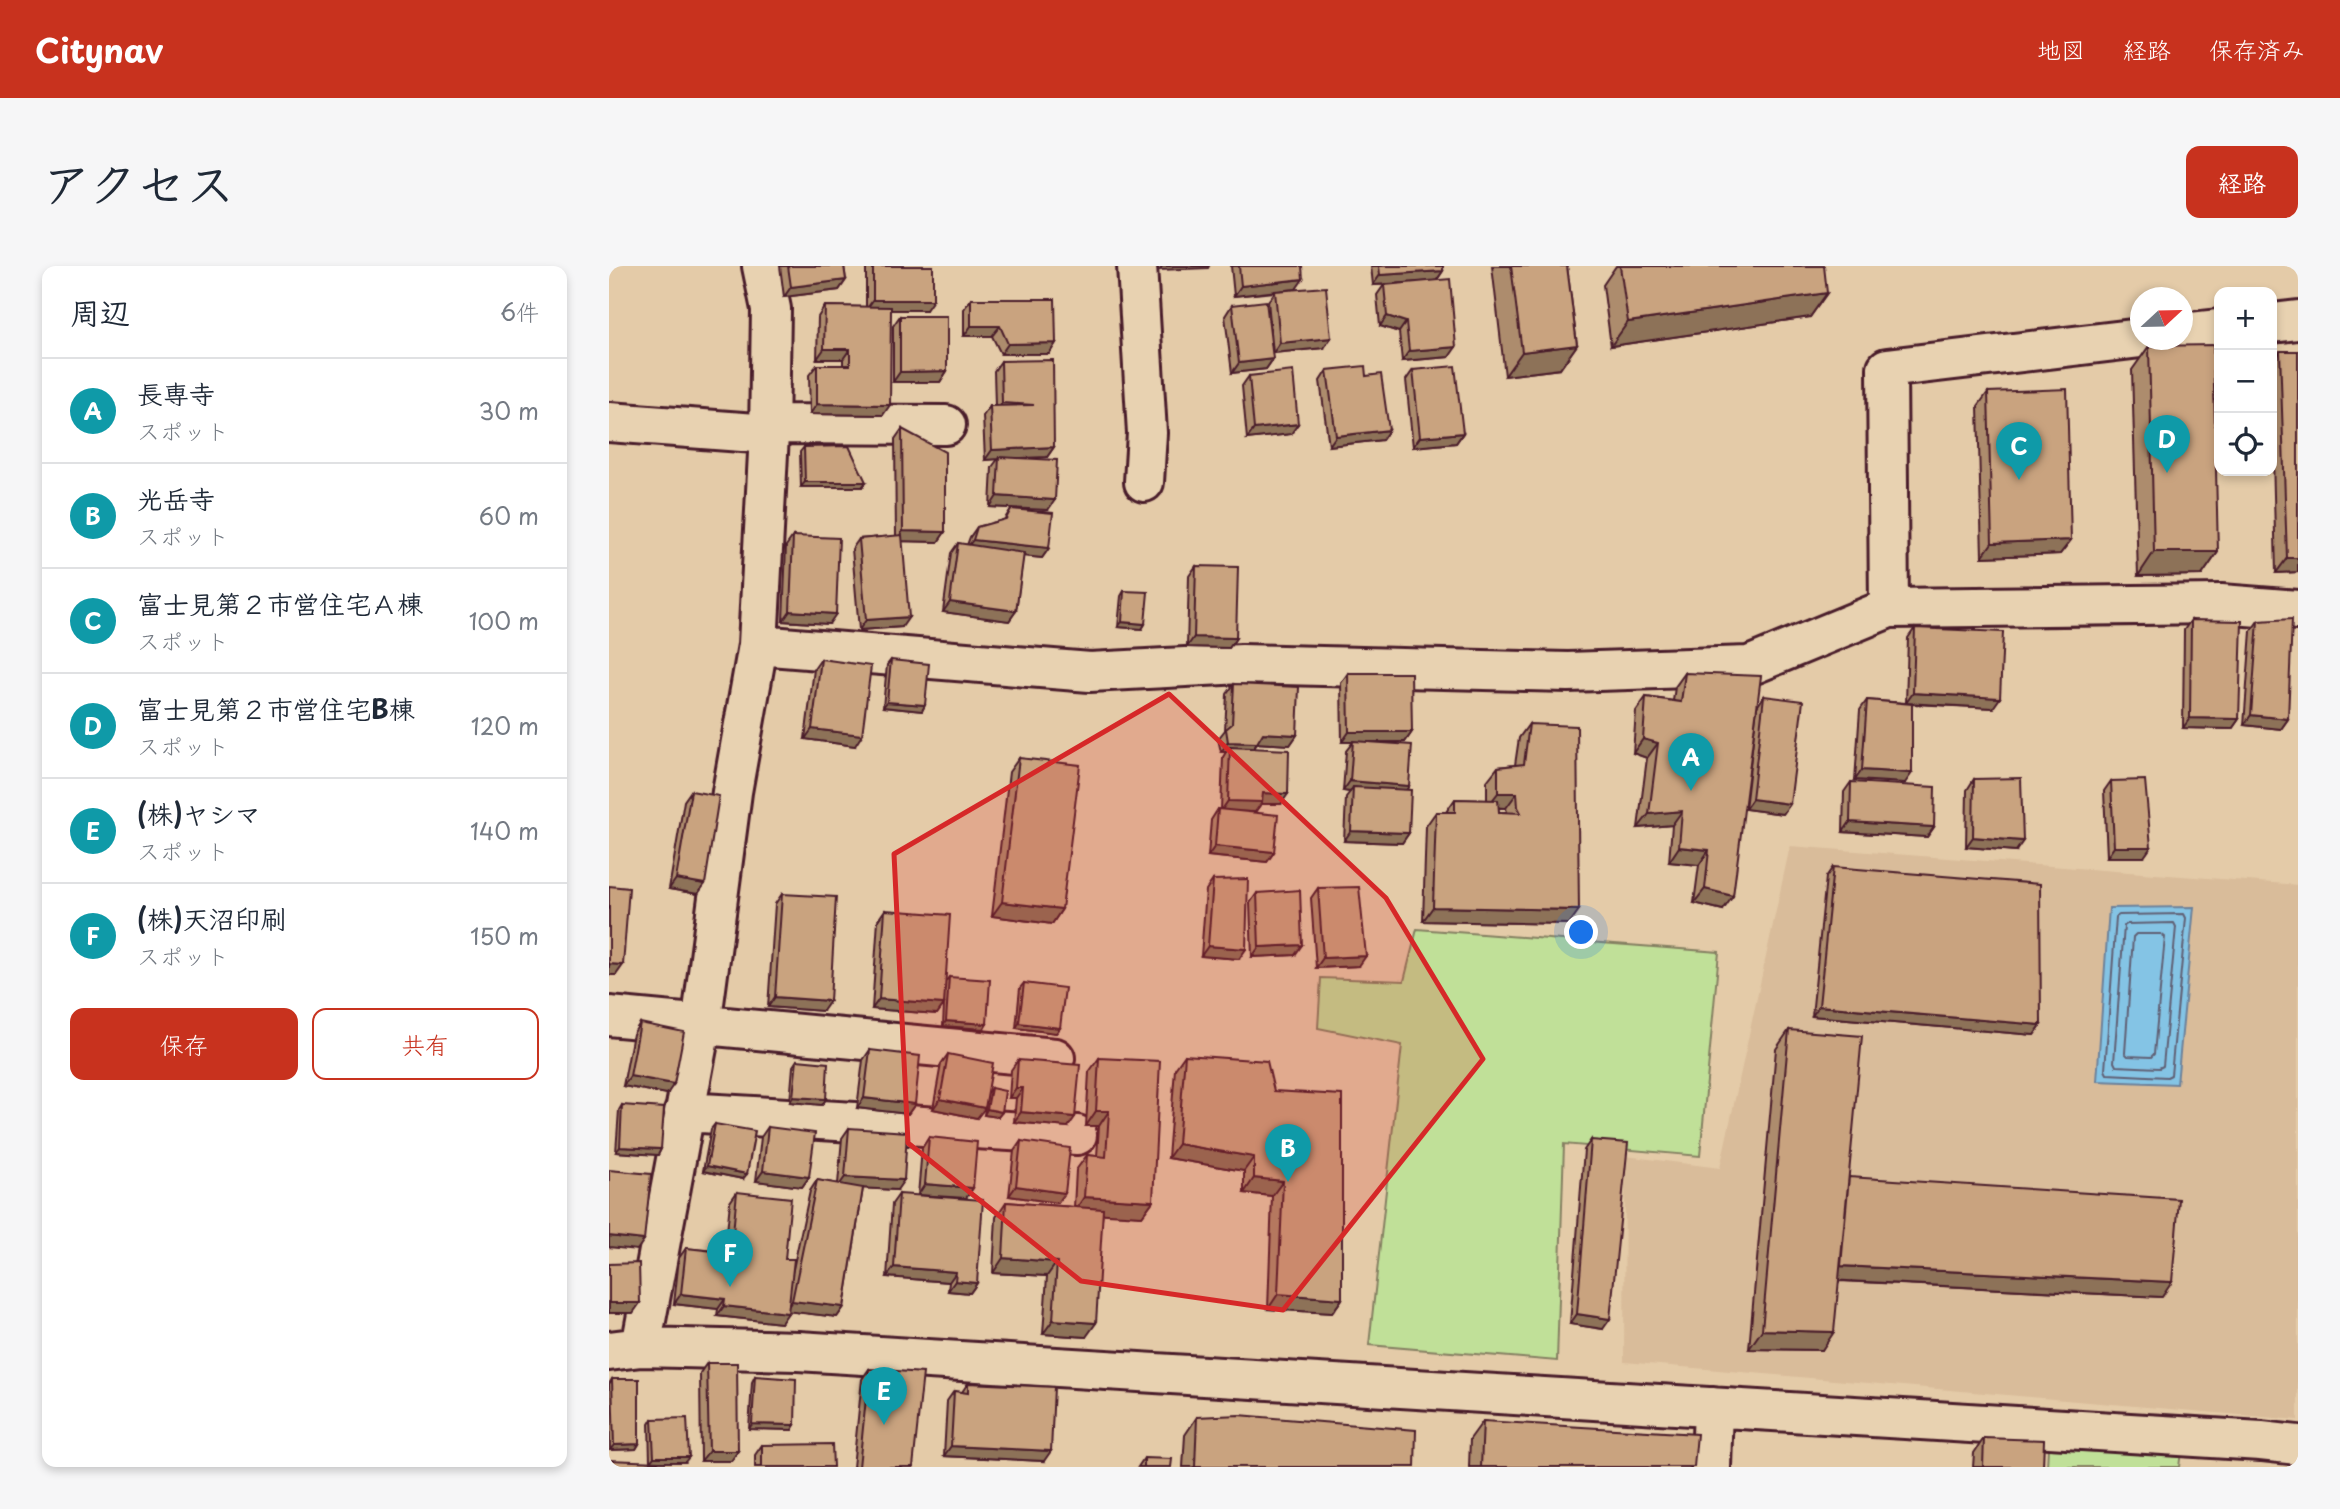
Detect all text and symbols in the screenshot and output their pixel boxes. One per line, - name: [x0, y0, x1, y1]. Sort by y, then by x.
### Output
- text: Citynav: [35, 24, 163, 74]
- text: 地図: [2037, 31, 2085, 67]
- text: 経路: [2123, 31, 2171, 67]
- text: 保存済み: [2209, 31, 2305, 67]
- text: アクセス: [42, 145, 235, 219]
- button: 経路: [2186, 146, 2298, 218]
- north arrow: [2130, 287, 2193, 350]
- map controls: [2214, 287, 2277, 476]
- button: +: [2214, 287, 2277, 350]
- text: 周辺: [70, 289, 130, 334]
- text: 6件: [500, 294, 539, 329]
- button: −: [2214, 350, 2277, 413]
- text: 長専寺: [137, 374, 215, 413]
- text: A: [84, 393, 102, 428]
- text: 30 m: [478, 393, 539, 428]
- text: スポット: [137, 413, 229, 448]
- button: locate: [2214, 413, 2277, 476]
- pin: D: [2144, 415, 2190, 473]
- pin: C: [1996, 422, 2042, 480]
- text: 光岳寺: [137, 479, 215, 518]
- text: B: [85, 498, 101, 533]
- text: 60 m: [479, 498, 539, 533]
- text: スポット: [137, 518, 229, 553]
- text: 富士見第２市営住宅Ａ棟: [137, 584, 423, 623]
- text: C: [84, 603, 102, 638]
- text: 100 m: [469, 603, 539, 638]
- text: スポット: [137, 623, 229, 658]
- text: 富士見第２市営住宅B棟: [137, 689, 415, 728]
- text: D: [84, 708, 102, 743]
- text: 120 m: [471, 708, 539, 743]
- text: スポット: [137, 728, 229, 763]
- pin: A: [1668, 733, 1714, 791]
- text: (株)ヤシマ: [137, 794, 261, 833]
- text: E: [86, 813, 100, 848]
- text: 140 m: [470, 813, 539, 848]
- text: スポット: [137, 833, 229, 868]
- text: (株)天沼印刷: [137, 899, 287, 938]
- your location: [1564, 915, 1598, 949]
- text: F: [86, 918, 100, 953]
- text: 150 m: [470, 918, 539, 953]
- text: スポット: [137, 938, 229, 973]
- button: 保存: [70, 1008, 298, 1080]
- button: 共有: [312, 1008, 539, 1080]
- pin: B: [1265, 1124, 1311, 1182]
- pin: F: [707, 1229, 753, 1287]
- pin: E: [861, 1367, 907, 1425]

